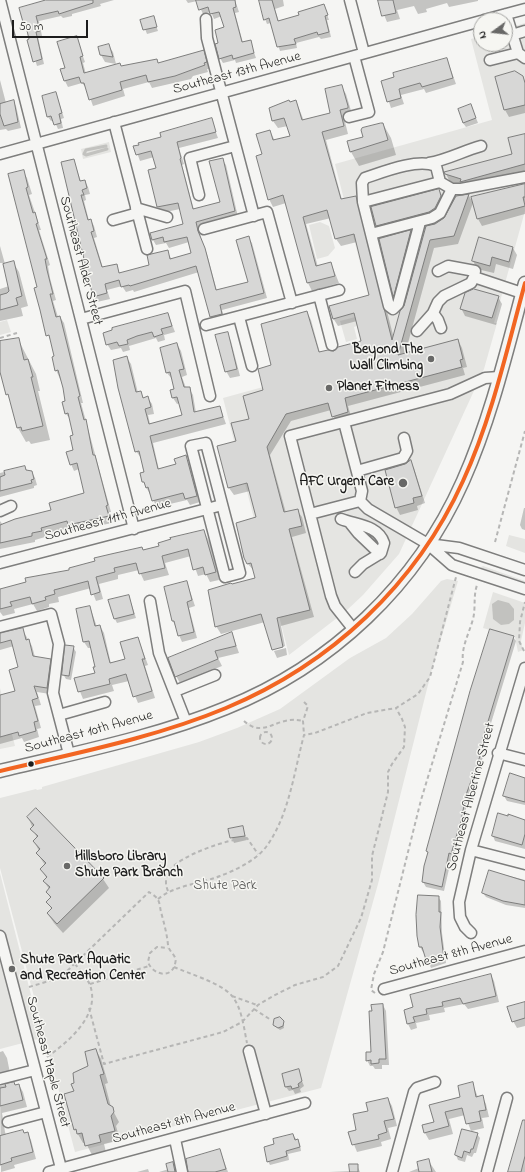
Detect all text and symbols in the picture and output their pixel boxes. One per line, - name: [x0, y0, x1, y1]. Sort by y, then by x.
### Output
- scale bar: [14, 12, 90, 38]
- north arrow: [473, 12, 513, 52]
- text: 50 m: [19, 18, 43, 36]
- text: N: [474, 29, 491, 41]
- street label: Southeast 13th Avenue: [171, 49, 303, 99]
- street label: Southeast Alder Street: [55, 195, 105, 327]
- place label: Beyond The Wall Climbing: [350, 343, 423, 376]
- marker: Beyond The Wall Climbing: [426, 354, 436, 364]
- place label: Planet Fitness: [337, 380, 419, 396]
- marker: Planet Fitness: [324, 383, 334, 393]
- place label: AFC Urgent Care: [300, 475, 394, 491]
- marker: AFC Urgent Care: [397, 477, 409, 489]
- street label: Southeast 11th Avenue: [43, 496, 173, 546]
- street label: Southeast 10th Avenue: [23, 708, 155, 758]
- street label: Southeast Albertine Street: [444, 721, 500, 873]
- unlabelled marker: [26, 759, 36, 769]
- place label: Hillsboro Library Shute Park Branch: [75, 850, 183, 882]
- marker: Hillsboro Library Shute Park Branch: [62, 861, 72, 871]
- park label: Shute Park: [193, 879, 257, 895]
- street label: Southeast 8th Avenue: [388, 931, 514, 981]
- place label: Shute Park Aquatic and Recreation Center: [20, 953, 145, 986]
- marker: Shute Park Aquatic and Recreation Center: [7, 964, 17, 974]
- street label: Southeast Maple Street: [21, 994, 73, 1130]
- street label: Southeast 8th Avenue: [111, 1099, 237, 1149]

